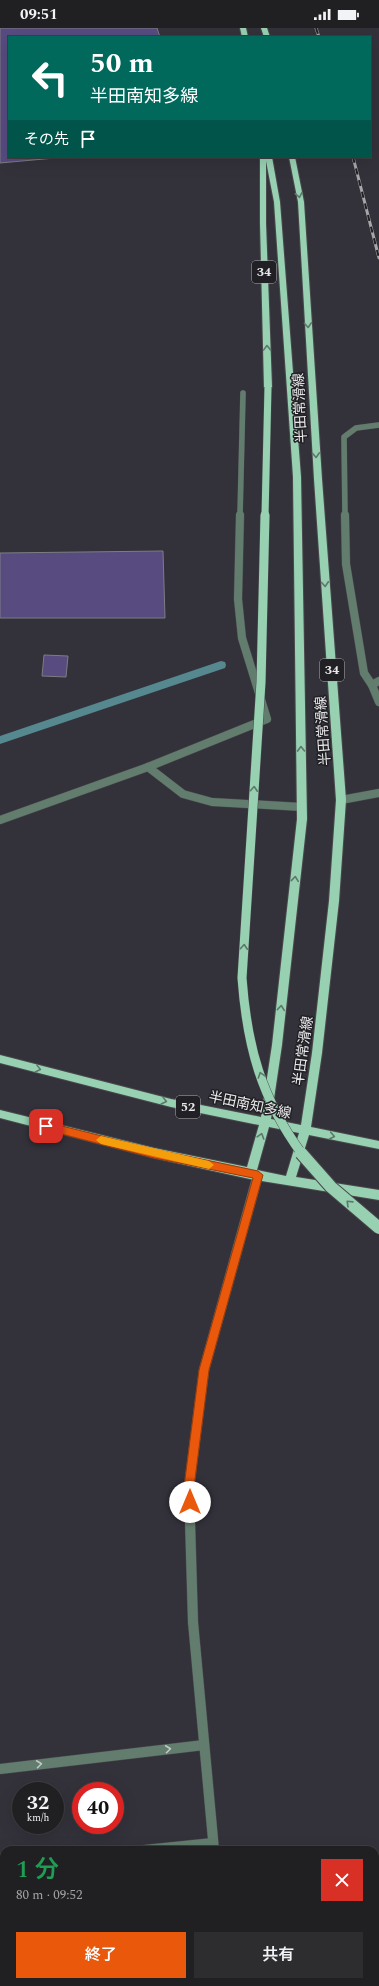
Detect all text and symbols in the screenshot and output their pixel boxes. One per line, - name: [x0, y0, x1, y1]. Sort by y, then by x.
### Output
- text: 09:51: [20, 3, 58, 26]
- text: 50 m: [90, 42, 154, 85]
- icon: left: [24, 52, 76, 104]
- text: 半田南知多線: [90, 83, 198, 110]
- text: その先: [24, 128, 69, 151]
- icon: arrive: [77, 128, 99, 150]
- one-way arrow: [295, 192, 303, 198]
- road number: 34: [252, 261, 276, 283]
- one-way arrow: [304, 322, 313, 328]
- one-way arrow: [262, 345, 271, 351]
- street label: 半田常滑線: [288, 372, 312, 444]
- one-way arrow: [312, 452, 321, 458]
- one-way arrow: [321, 581, 330, 587]
- road number: 34: [320, 659, 344, 681]
- street label: 半田常滑線: [310, 695, 336, 767]
- one-way arrow: [297, 746, 305, 752]
- one-way arrow: [250, 786, 259, 792]
- one-way arrow: [290, 876, 299, 882]
- one-way arrow: [240, 944, 249, 950]
- one-way arrow: [276, 1005, 285, 1011]
- street label: 半田常滑線: [288, 1015, 318, 1087]
- one-way arrow: [34, 1064, 41, 1073]
- one-way arrow: [257, 1071, 266, 1078]
- street label: 半田南知多線: [207, 1086, 293, 1124]
- one-way arrow: [160, 1096, 167, 1105]
- road number: 52: [176, 1096, 200, 1118]
- pin: [29, 1109, 63, 1143]
- icon: arrive: [35, 1115, 57, 1137]
- one-way arrow: [329, 1132, 335, 1140]
- one-way arrow: [256, 1133, 265, 1140]
- one-way arrow: [346, 1200, 354, 1208]
- position arrow: [169, 1481, 211, 1523]
- one-way arrow: [165, 1745, 171, 1754]
- one-way arrow: [36, 1760, 42, 1769]
- speed limit sign: 40: [72, 1782, 124, 1834]
- text: 32: [27, 1788, 49, 1818]
- text: km/h: [27, 1810, 49, 1826]
- text: 1 分: [16, 1852, 59, 1888]
- button: close: [321, 1859, 363, 1901]
- text: 80 m · 09:52: [16, 1885, 82, 1905]
- button: 終了: [16, 1932, 186, 1978]
- button: 共有: [194, 1932, 363, 1978]

